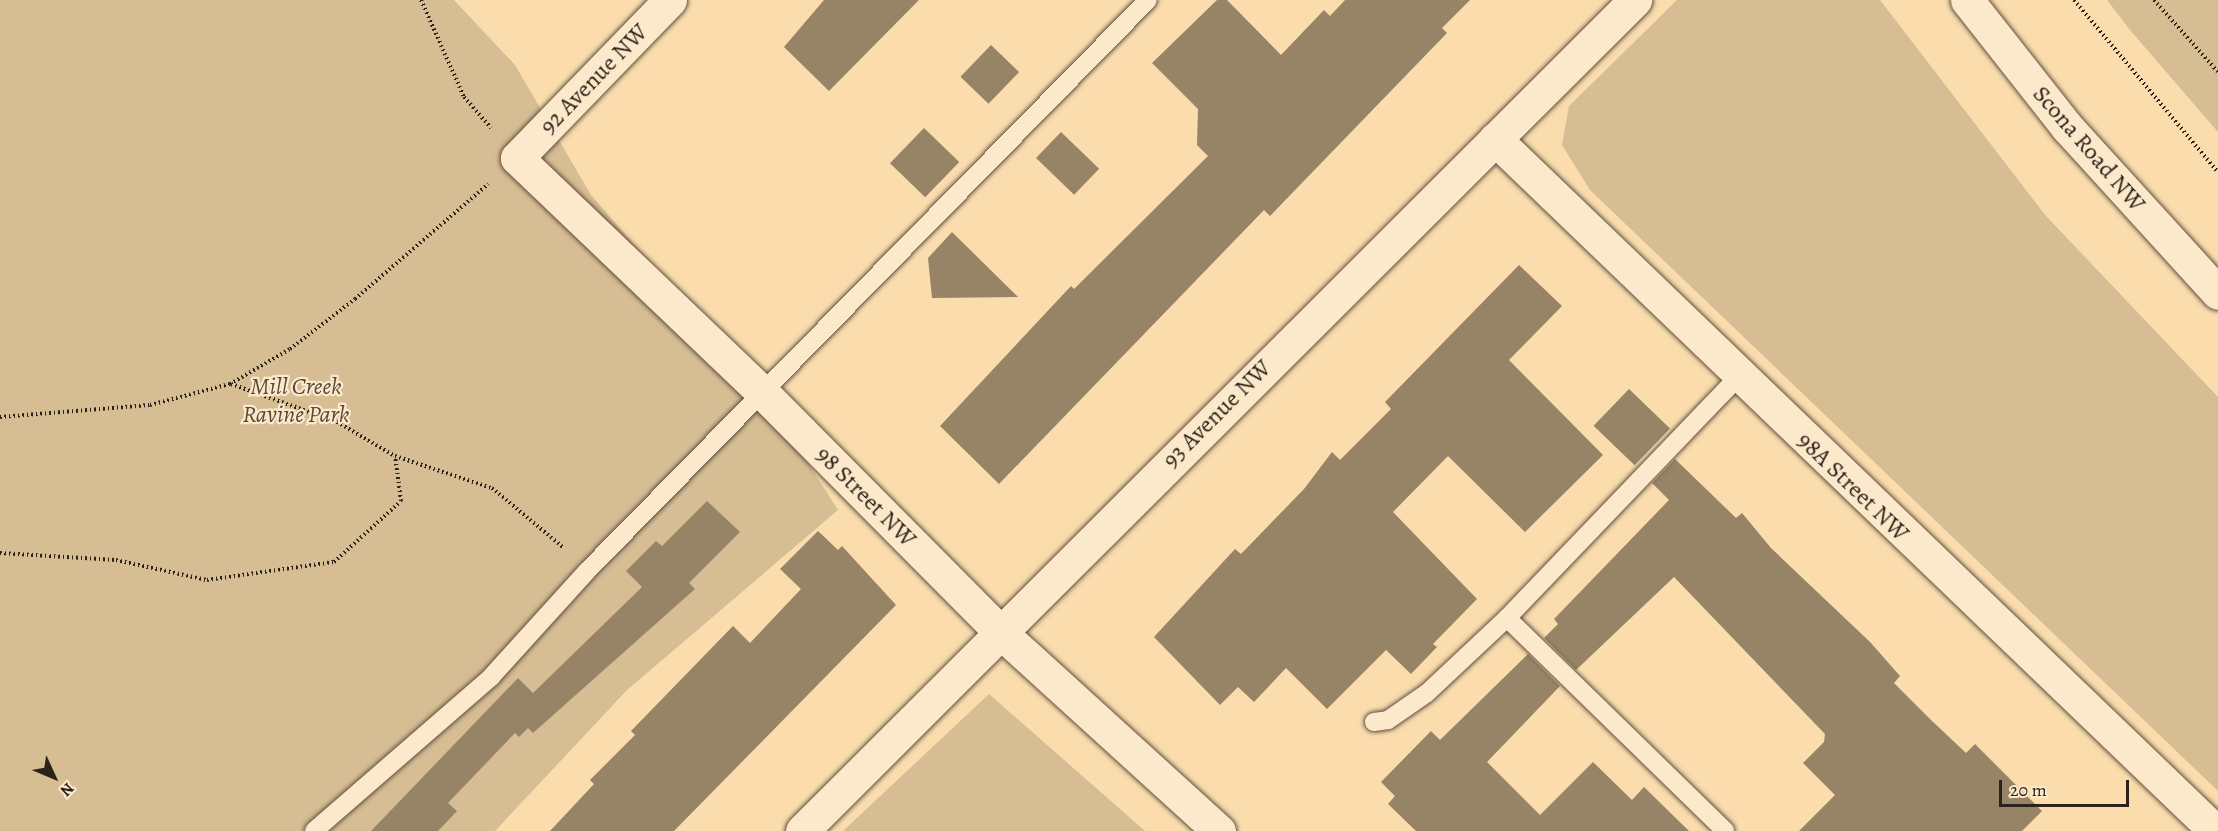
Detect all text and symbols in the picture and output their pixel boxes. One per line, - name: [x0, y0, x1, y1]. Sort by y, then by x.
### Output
- street label: 92 Avenue NW: [534, 18, 654, 140]
- street label: Scona Road NW: [2026, 80, 2152, 218]
- street label: 93 Avenue NW: [1157, 354, 1277, 474]
- park label: Mill Creek Ravine Park: [242, 373, 350, 429]
- street label: 98A Street NW: [1791, 426, 1915, 548]
- street label: 98 Street NW: [810, 441, 922, 553]
- north arrow: [24, 747, 84, 807]
- scale bar: [2002, 768, 2132, 806]
- text: N: [55, 778, 79, 801]
- text: 20 m: [2010, 778, 2047, 802]

